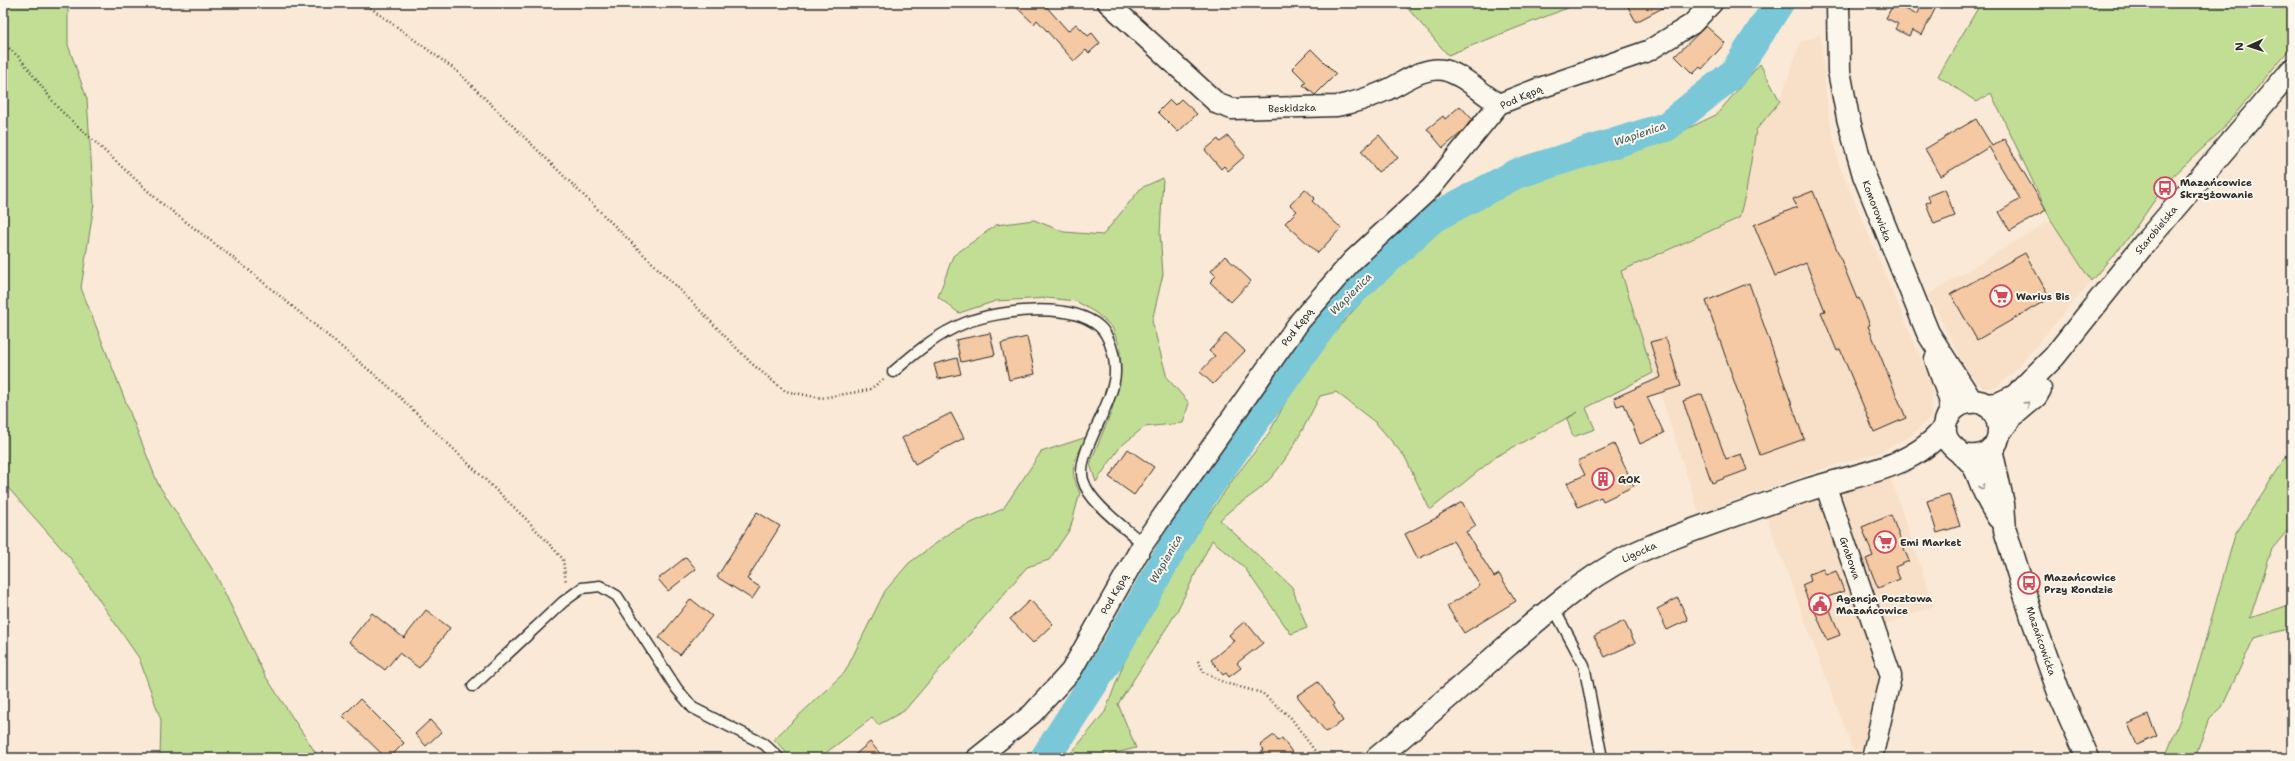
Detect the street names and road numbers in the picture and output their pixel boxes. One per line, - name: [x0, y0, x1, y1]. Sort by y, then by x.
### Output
- street label: Pod Kępą: [1498, 82, 1545, 112]
- street label: Beskidzka: [1268, 101, 1317, 115]
- street label: Komorowicka: [1859, 179, 1895, 244]
- street label: Starobielska: [2132, 202, 2181, 257]
- street label: Pod Kępą: [1278, 305, 1316, 349]
- street label: Grabowa: [1837, 535, 1864, 582]
- street label: Ligocka: [1620, 538, 1659, 565]
- street label: Pod Kępą: [1097, 571, 1131, 617]
- street label: Mazańcowicka: [2023, 605, 2059, 678]

